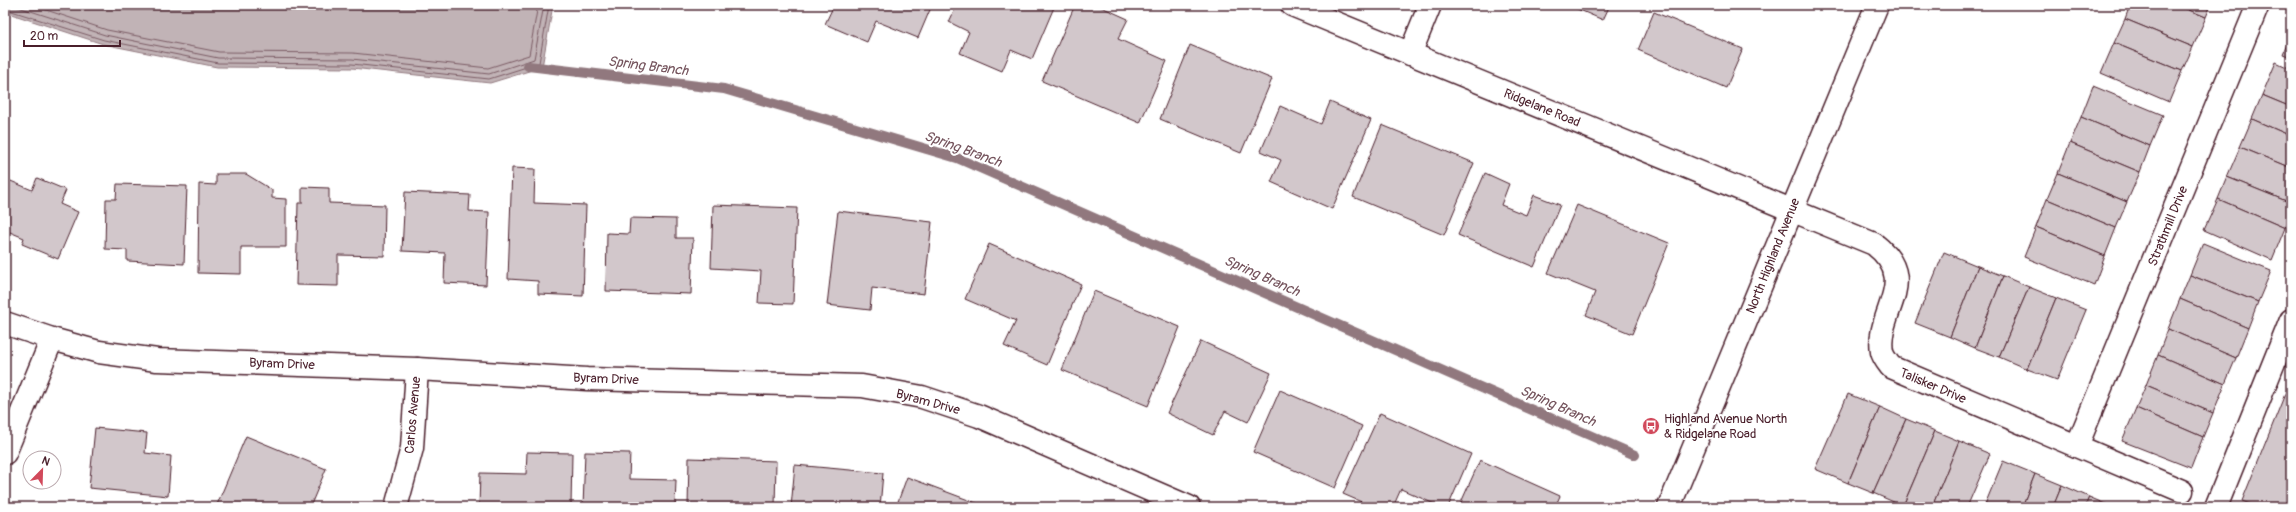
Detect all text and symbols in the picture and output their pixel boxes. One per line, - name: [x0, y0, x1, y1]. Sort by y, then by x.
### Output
- scale bar: [24, 22, 120, 48]
- text: 20 m: [30, 29, 59, 44]
- water label: Spring Branch: [607, 53, 691, 80]
- street label: Ridgelane Road: [1501, 85, 1583, 131]
- water label: Spring Branch: [922, 127, 1005, 171]
- street label: Strathmill Drive: [2145, 183, 2192, 268]
- street label: North Highland Avenue: [1743, 195, 1804, 316]
- water label: Spring Branch: [1222, 252, 1304, 301]
- street label: Byram Drive: [249, 355, 316, 373]
- street label: Talisker Drive: [1897, 365, 1969, 407]
- street label: Byram Drive: [573, 370, 640, 388]
- street label: Carlos Avenue: [402, 375, 424, 454]
- water label: Spring Branch: [1518, 382, 1600, 431]
- street label: Byram Drive: [894, 386, 962, 418]
- place label: Highland Avenue North & Ridgelane Road: [1664, 411, 1787, 442]
- bus stop icon: Highland Avenue North & Ridgelane Road: [1641, 416, 1661, 436]
- north arrow: [22, 450, 62, 490]
- text: N: [40, 454, 52, 469]

